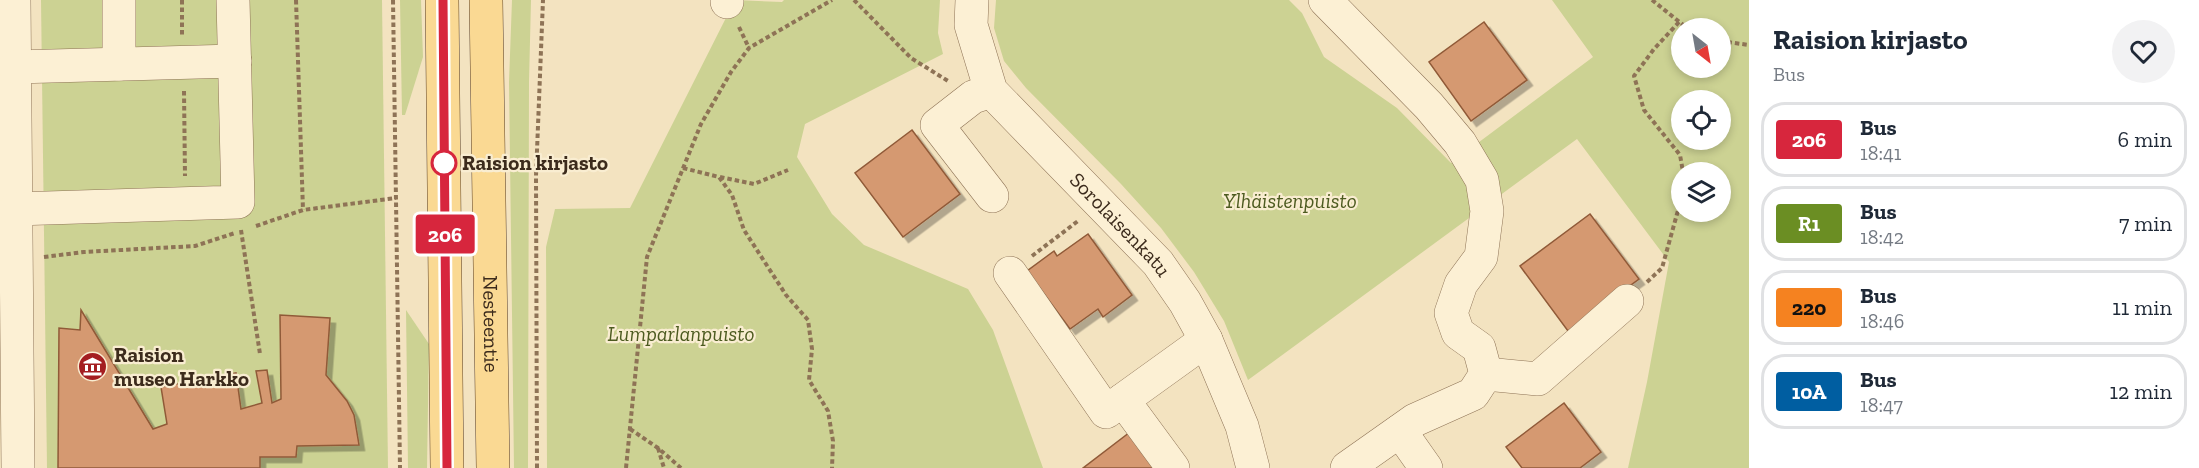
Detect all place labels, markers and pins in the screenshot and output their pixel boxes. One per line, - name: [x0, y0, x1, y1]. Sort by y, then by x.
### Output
- marker: Raision kirjasto: [431, 150, 457, 176]
- place label: Raision kirjasto: [462, 150, 608, 175]
- place label: Raision museo Harkko: [114, 342, 249, 391]
- museum icon: Raision museo Harkko: [77, 351, 109, 383]

